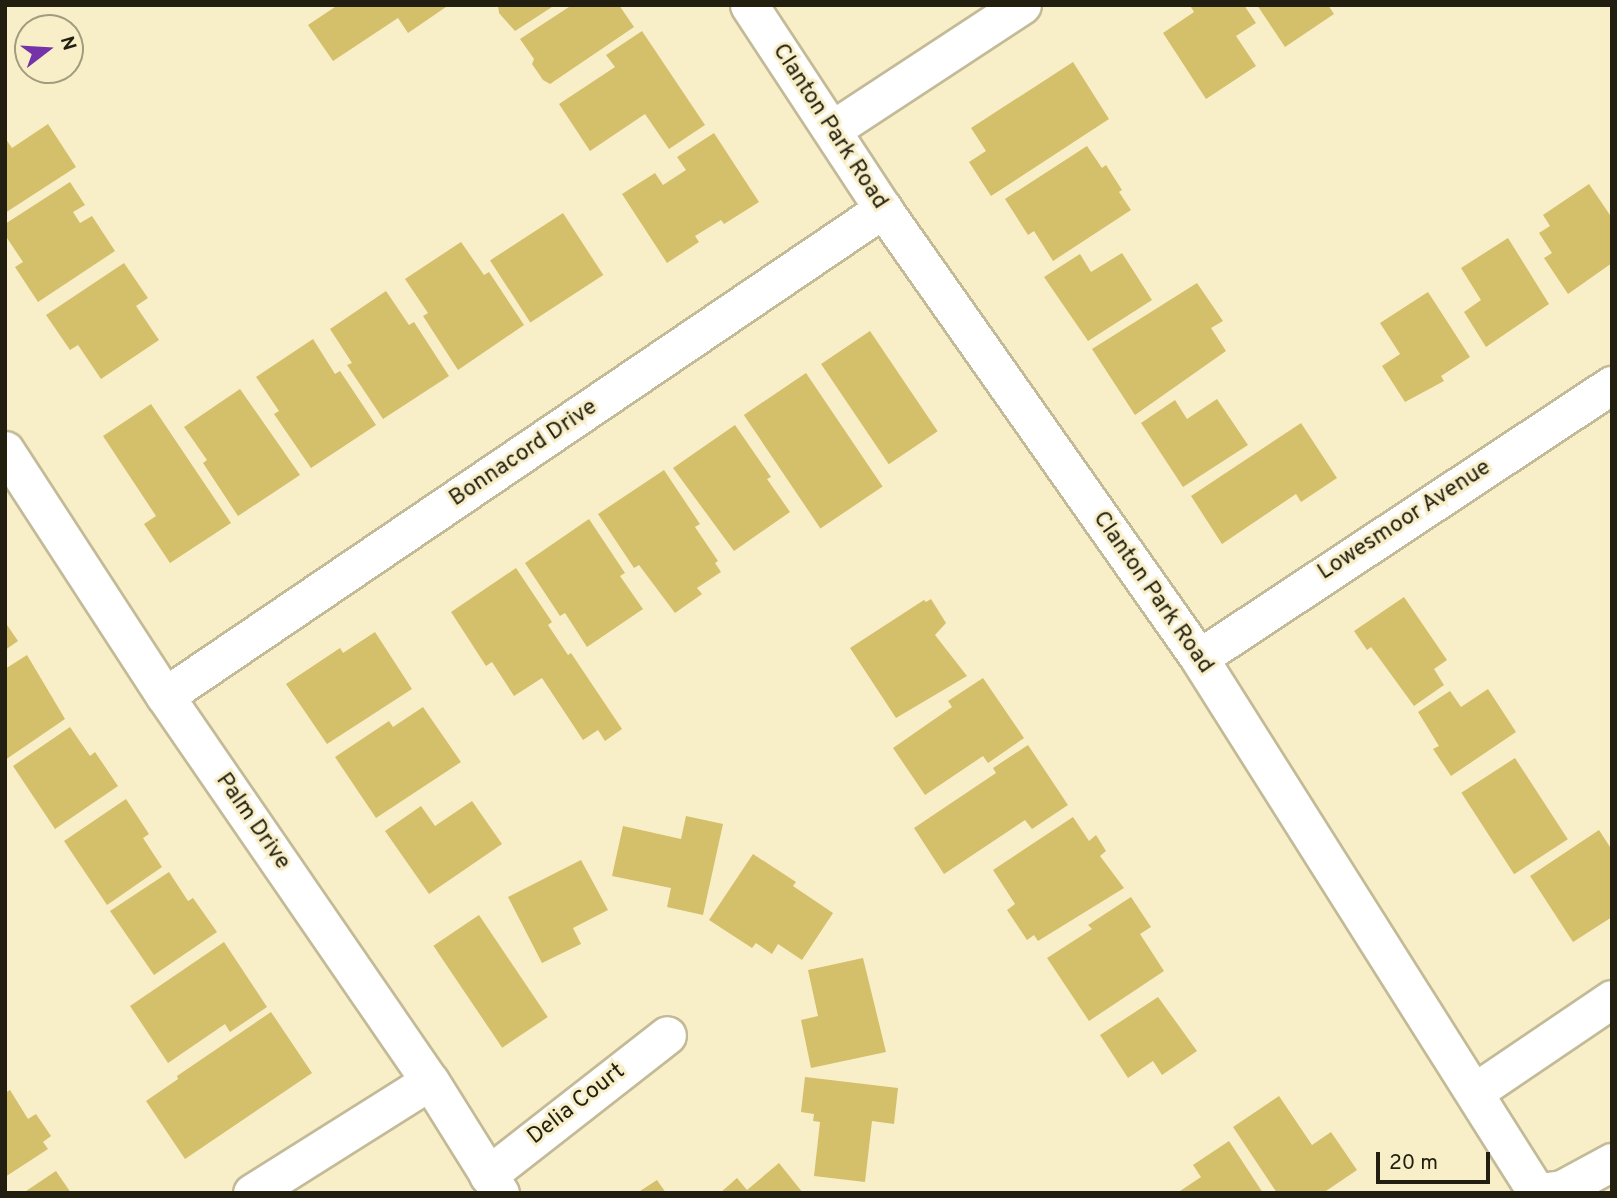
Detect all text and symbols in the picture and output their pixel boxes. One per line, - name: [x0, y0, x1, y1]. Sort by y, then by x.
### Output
- north arrow: [14, 14, 84, 84]
- text: N: [54, 33, 81, 53]
- street label: Clanton Park Road: [765, 39, 893, 215]
- street label: Bonnacord Drive: [445, 394, 603, 514]
- street label: Lowesmoor Avenue: [1313, 455, 1497, 587]
- street label: Clanton Park Road: [1086, 507, 1218, 679]
- street label: Palm Drive: [209, 768, 295, 876]
- street label: Delia Court: [523, 1058, 631, 1152]
- scale bar: [1379, 1138, 1493, 1182]
- text: 20 m: [1389, 1150, 1438, 1177]

